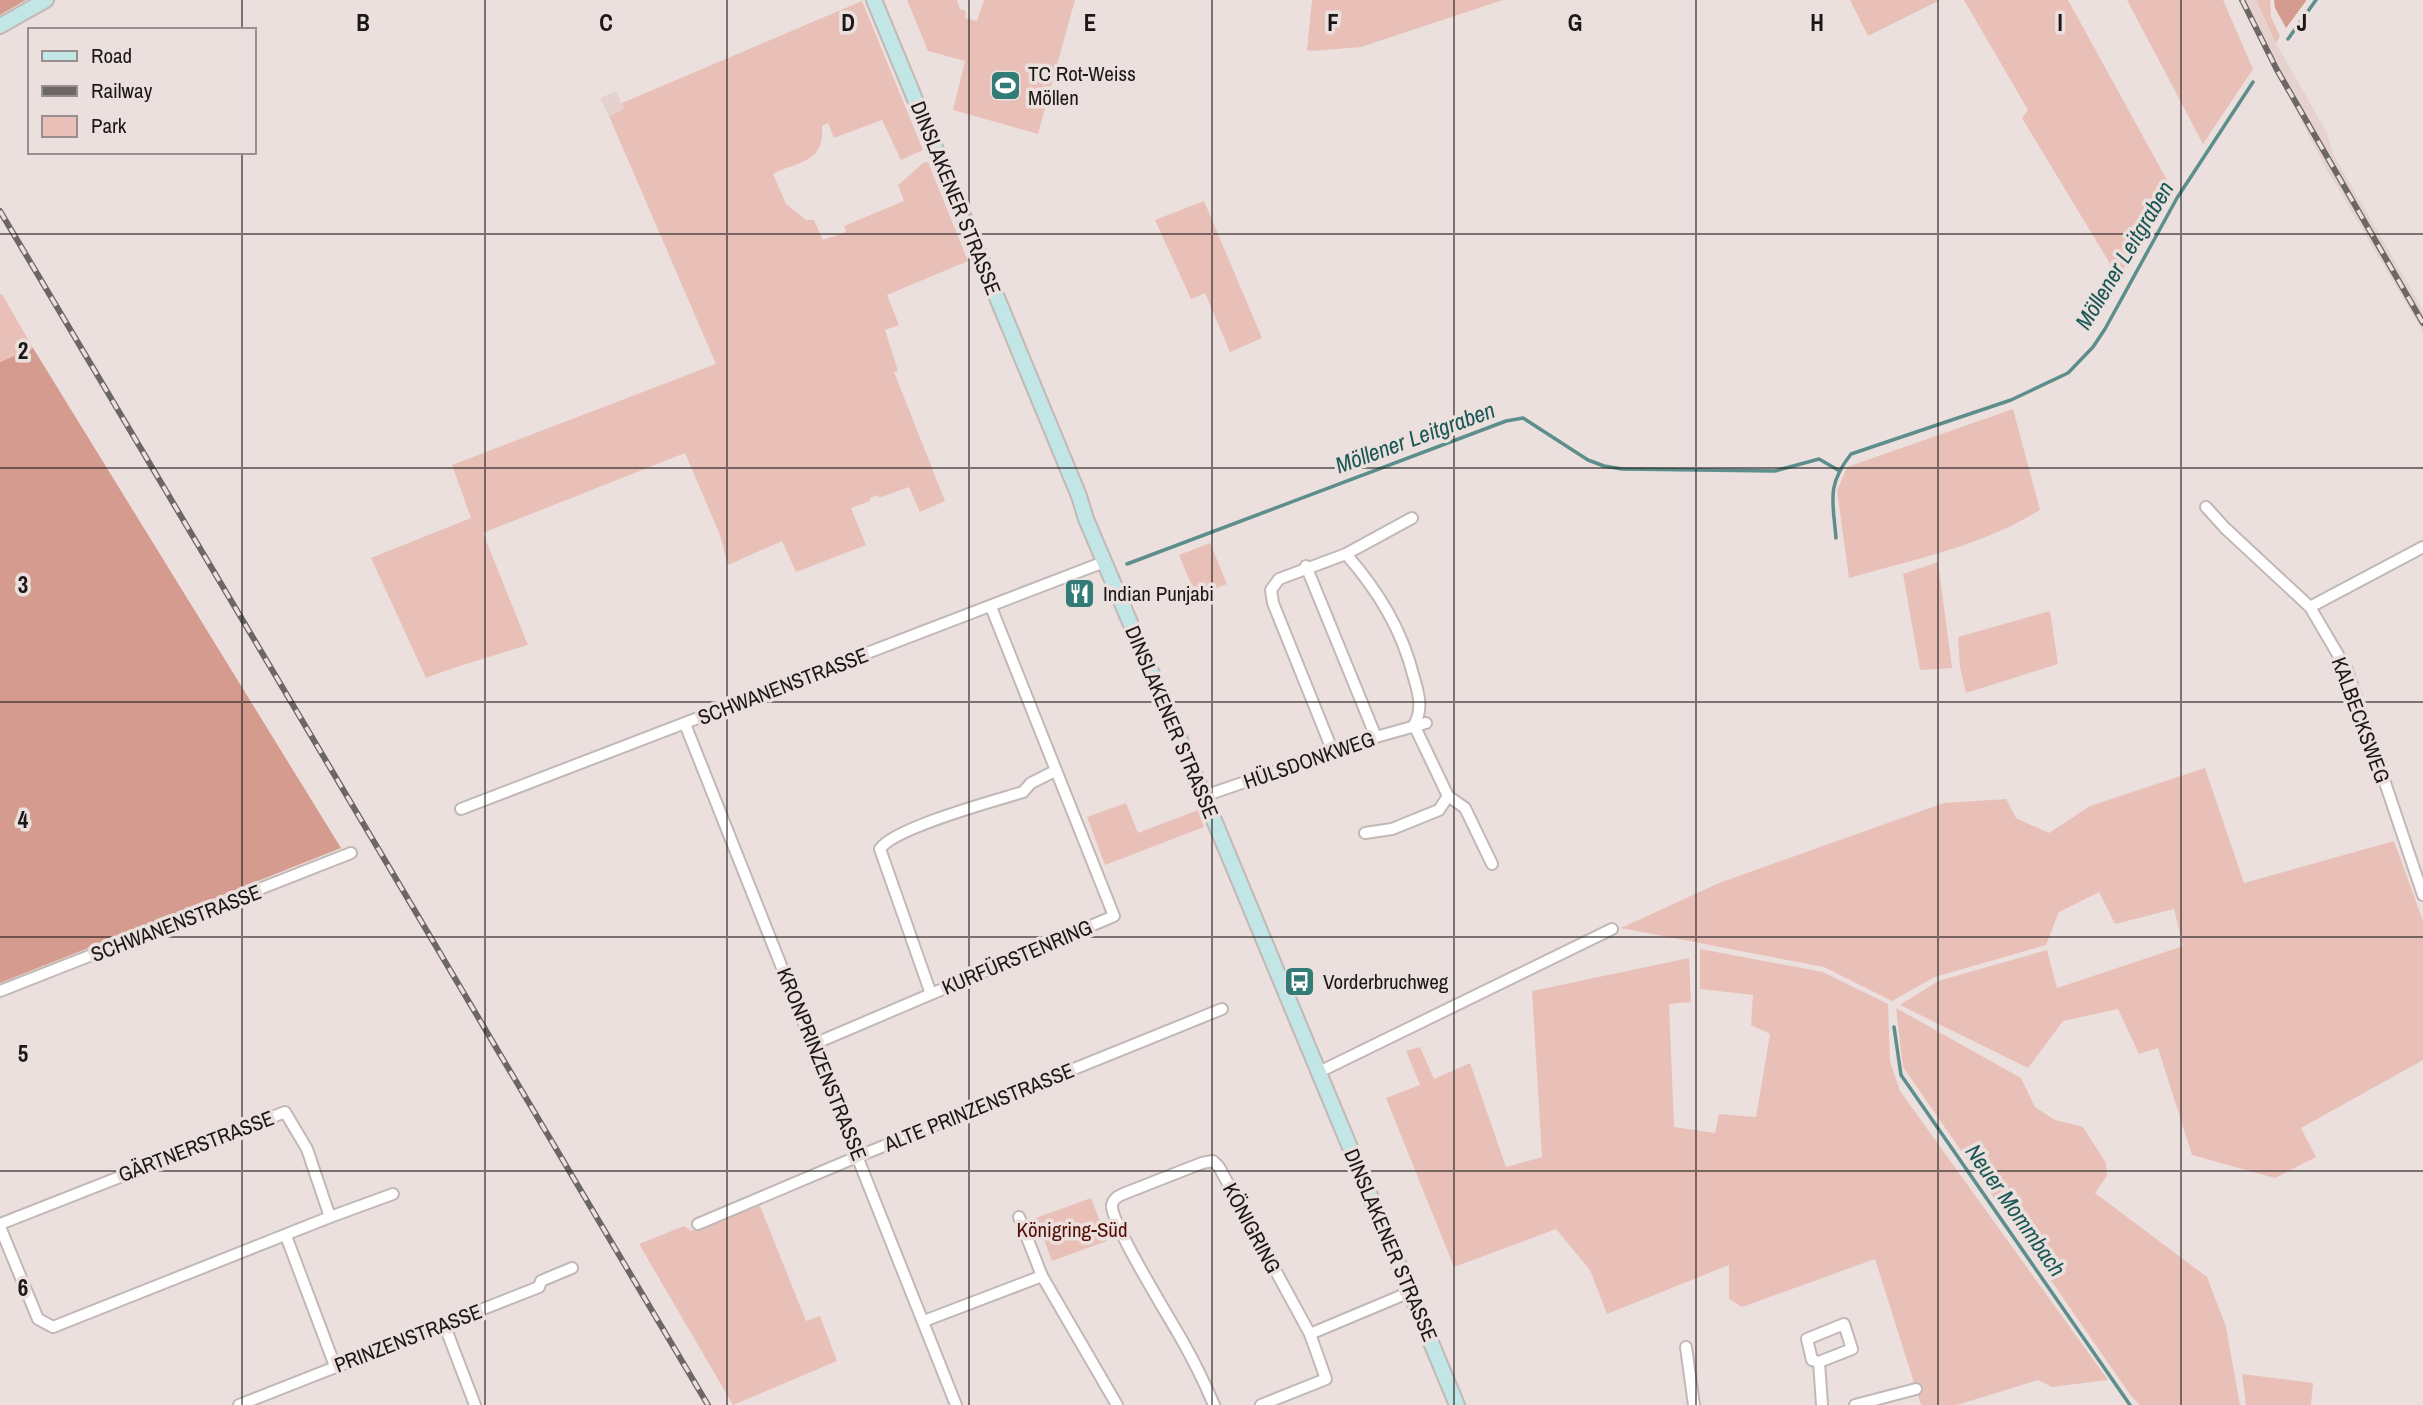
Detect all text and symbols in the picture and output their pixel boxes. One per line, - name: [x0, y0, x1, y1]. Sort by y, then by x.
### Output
- text: B: [356, 7, 370, 38]
- text: C: [599, 7, 613, 38]
- text: D: [841, 7, 855, 38]
- text: E: [1084, 7, 1096, 38]
- text: F: [1327, 7, 1339, 38]
- text: G: [1568, 7, 1582, 38]
- text: H: [1810, 7, 1824, 38]
- text: I: [2057, 7, 2063, 38]
- text: J: [2297, 7, 2307, 38]
- legend: [28, 28, 256, 154]
- text: Road: [91, 41, 132, 70]
- place label: TC Rot-Weiss Möllen: [1028, 59, 1136, 112]
- sports icon: TC Rot-Weiss Möllen: [988, 68, 1022, 102]
- text: Railway: [91, 76, 153, 105]
- street label: DINSLAKENER STRASSE: [904, 97, 1008, 299]
- text: Park: [91, 111, 127, 140]
- water label: Möllener Leitgraben: [2068, 175, 2180, 335]
- text: 2: [18, 335, 28, 366]
- water label: Möllener Leitgraben: [1331, 394, 1499, 480]
- text: 3: [18, 569, 28, 600]
- restaurant icon: Indian Punjabi: [1063, 576, 1097, 610]
- place label: Indian Punjabi: [1103, 579, 1214, 608]
- street label: DINSLAKENER STRASSE: [1118, 621, 1226, 823]
- street label: SCHWANENSTRASSE: [694, 640, 872, 732]
- street label: KALBECKSWEG: [2325, 653, 2397, 787]
- street label: HÜLSDONKWEG: [1240, 724, 1378, 796]
- text: 4: [18, 804, 29, 835]
- street label: SCHWANENSTRASSE: [87, 877, 265, 969]
- street label: KURFÜRSTENRING: [937, 912, 1097, 1002]
- street label: KRONPRINZENSTRASSE: [770, 963, 874, 1165]
- bus stop icon: Vorderbruchweg: [1283, 964, 1317, 998]
- place label: Vorderbruchweg: [1323, 967, 1449, 996]
- text: 5: [18, 1038, 28, 1069]
- street label: ALTE PRINZENSTRASSE: [879, 1056, 1078, 1159]
- street label: GÄRTNERSTRASSE: [114, 1103, 278, 1189]
- water label: Neuer Mommbach: [1959, 1138, 2073, 1282]
- street label: DINSLAKENER STRASSE: [1337, 1144, 1445, 1346]
- street label: KÖNIGRING: [1216, 1178, 1288, 1278]
- park label: Königring-Süd: [1016, 1215, 1128, 1244]
- text: 6: [18, 1272, 28, 1303]
- street label: PRINZENSTRASSE: [330, 1297, 486, 1379]

